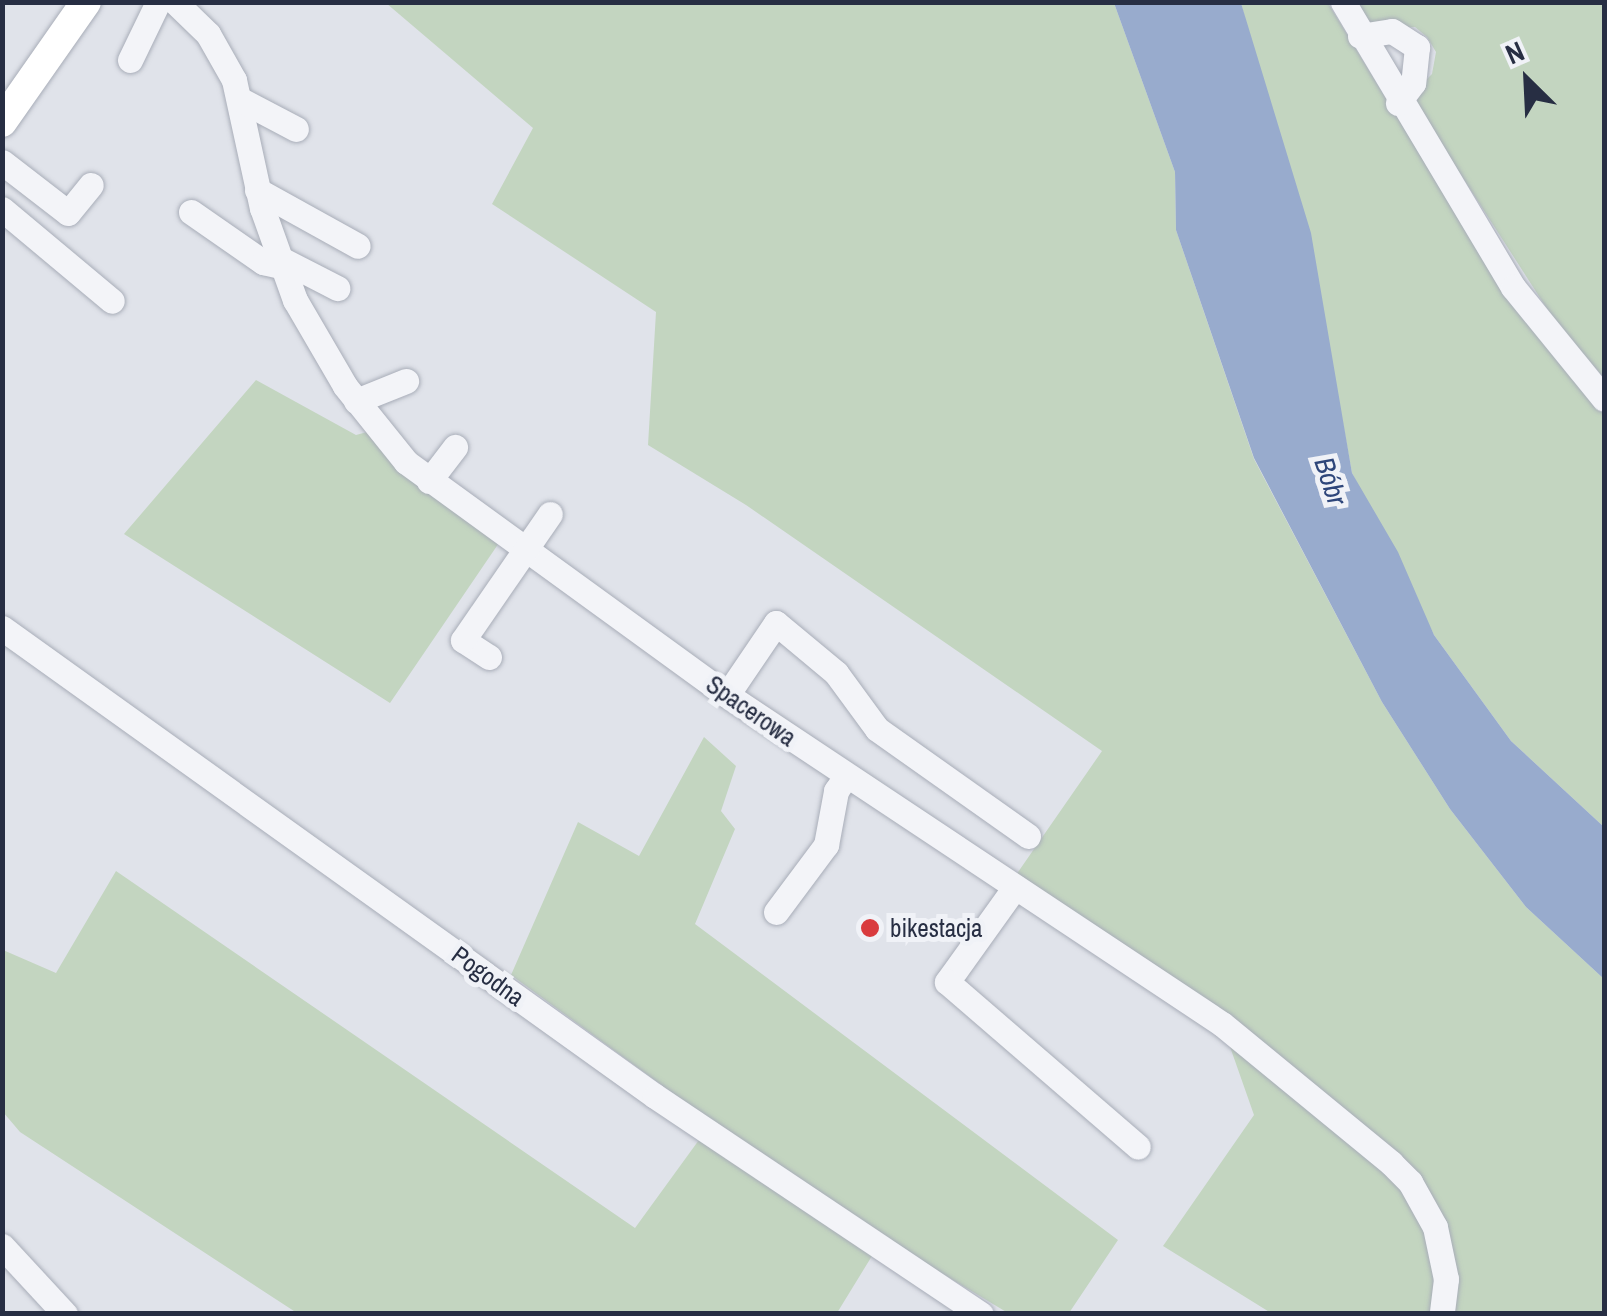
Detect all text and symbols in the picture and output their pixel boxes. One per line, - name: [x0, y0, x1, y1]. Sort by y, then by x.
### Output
- north arrow: [1477, 30, 1577, 130]
- text: N: [1499, 32, 1530, 73]
- water label: Bóbr: [1308, 453, 1354, 509]
- street label: Spacerowa: [700, 669, 802, 753]
- place label: bikestacja: [890, 913, 982, 943]
- marker: bikestacja: [859, 917, 881, 939]
- street label: Pogodna: [446, 940, 530, 1012]

